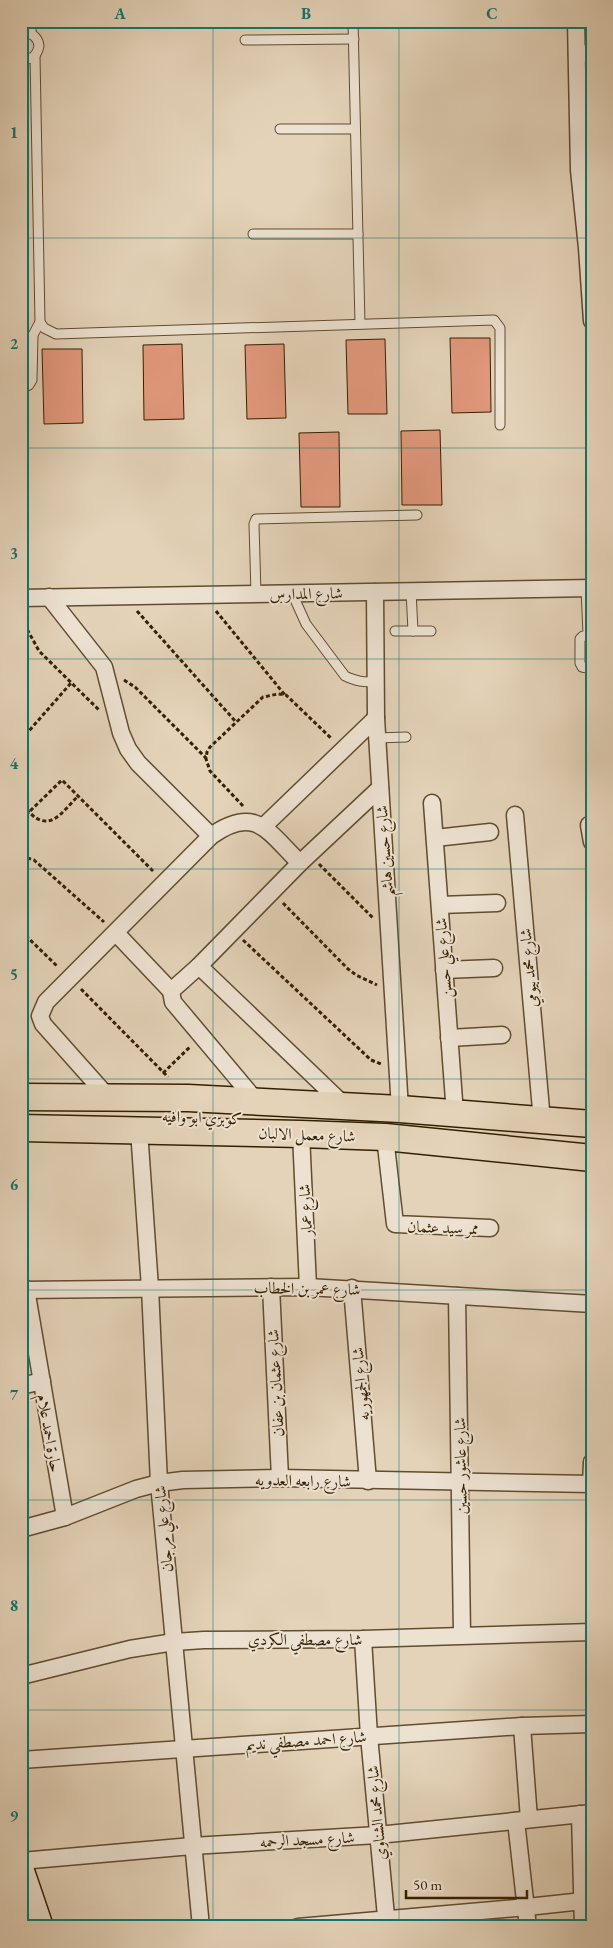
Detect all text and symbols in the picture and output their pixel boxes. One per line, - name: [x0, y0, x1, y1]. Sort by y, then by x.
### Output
- text: A: [113, 3, 126, 24]
- text: B: [301, 3, 311, 24]
- text: C: [486, 3, 498, 24]
- text: 1: [10, 122, 18, 143]
- text: 2: [10, 333, 19, 354]
- text: 3: [10, 543, 18, 564]
- street label: شارع المدارس: [269, 582, 343, 608]
- text: 4: [10, 753, 19, 774]
- street label: شارع حسين هاشم: [371, 804, 404, 897]
- street label: شارع علي حسن: [430, 917, 462, 999]
- street label: شارع محمد بيومي: [515, 927, 545, 1008]
- text: 5: [10, 964, 18, 985]
- street label: كوبري ابو وافيه: [161, 1106, 242, 1131]
- street label: شارع معمل الالبان: [258, 1122, 356, 1150]
- text: 6: [10, 1174, 19, 1195]
- street label: شارع عمار: [294, 1183, 320, 1239]
- street label: ممر سيد عثمان: [407, 1216, 479, 1239]
- street label: شارع عمر بن الخطاب: [253, 1277, 361, 1303]
- street label: شارع عثمان بن عفان: [262, 1329, 292, 1437]
- street label: شارع الجمهوريه: [347, 1346, 377, 1422]
- text: 7: [10, 1384, 19, 1405]
- street label: حارة احمد علام: [28, 1392, 67, 1475]
- street label: شارع عاشور حسين: [449, 1417, 475, 1515]
- street label: شارع رابعه العدويه: [255, 1469, 351, 1495]
- street label: شارع علي مرجان: [149, 1484, 183, 1573]
- text: 8: [10, 1595, 18, 1616]
- street label: شارع مصطفي الكردي: [248, 1629, 362, 1655]
- street label: شارع احمد مصطفي نديم: [245, 1726, 367, 1760]
- street label: شارع محمد الشناوي: [362, 1764, 394, 1861]
- text: 9: [10, 1805, 19, 1826]
- street label: شارع مسجد الرحمه: [259, 1827, 355, 1855]
- scale bar: [406, 1868, 527, 1900]
- text: 50 m: [413, 1875, 442, 1894]

